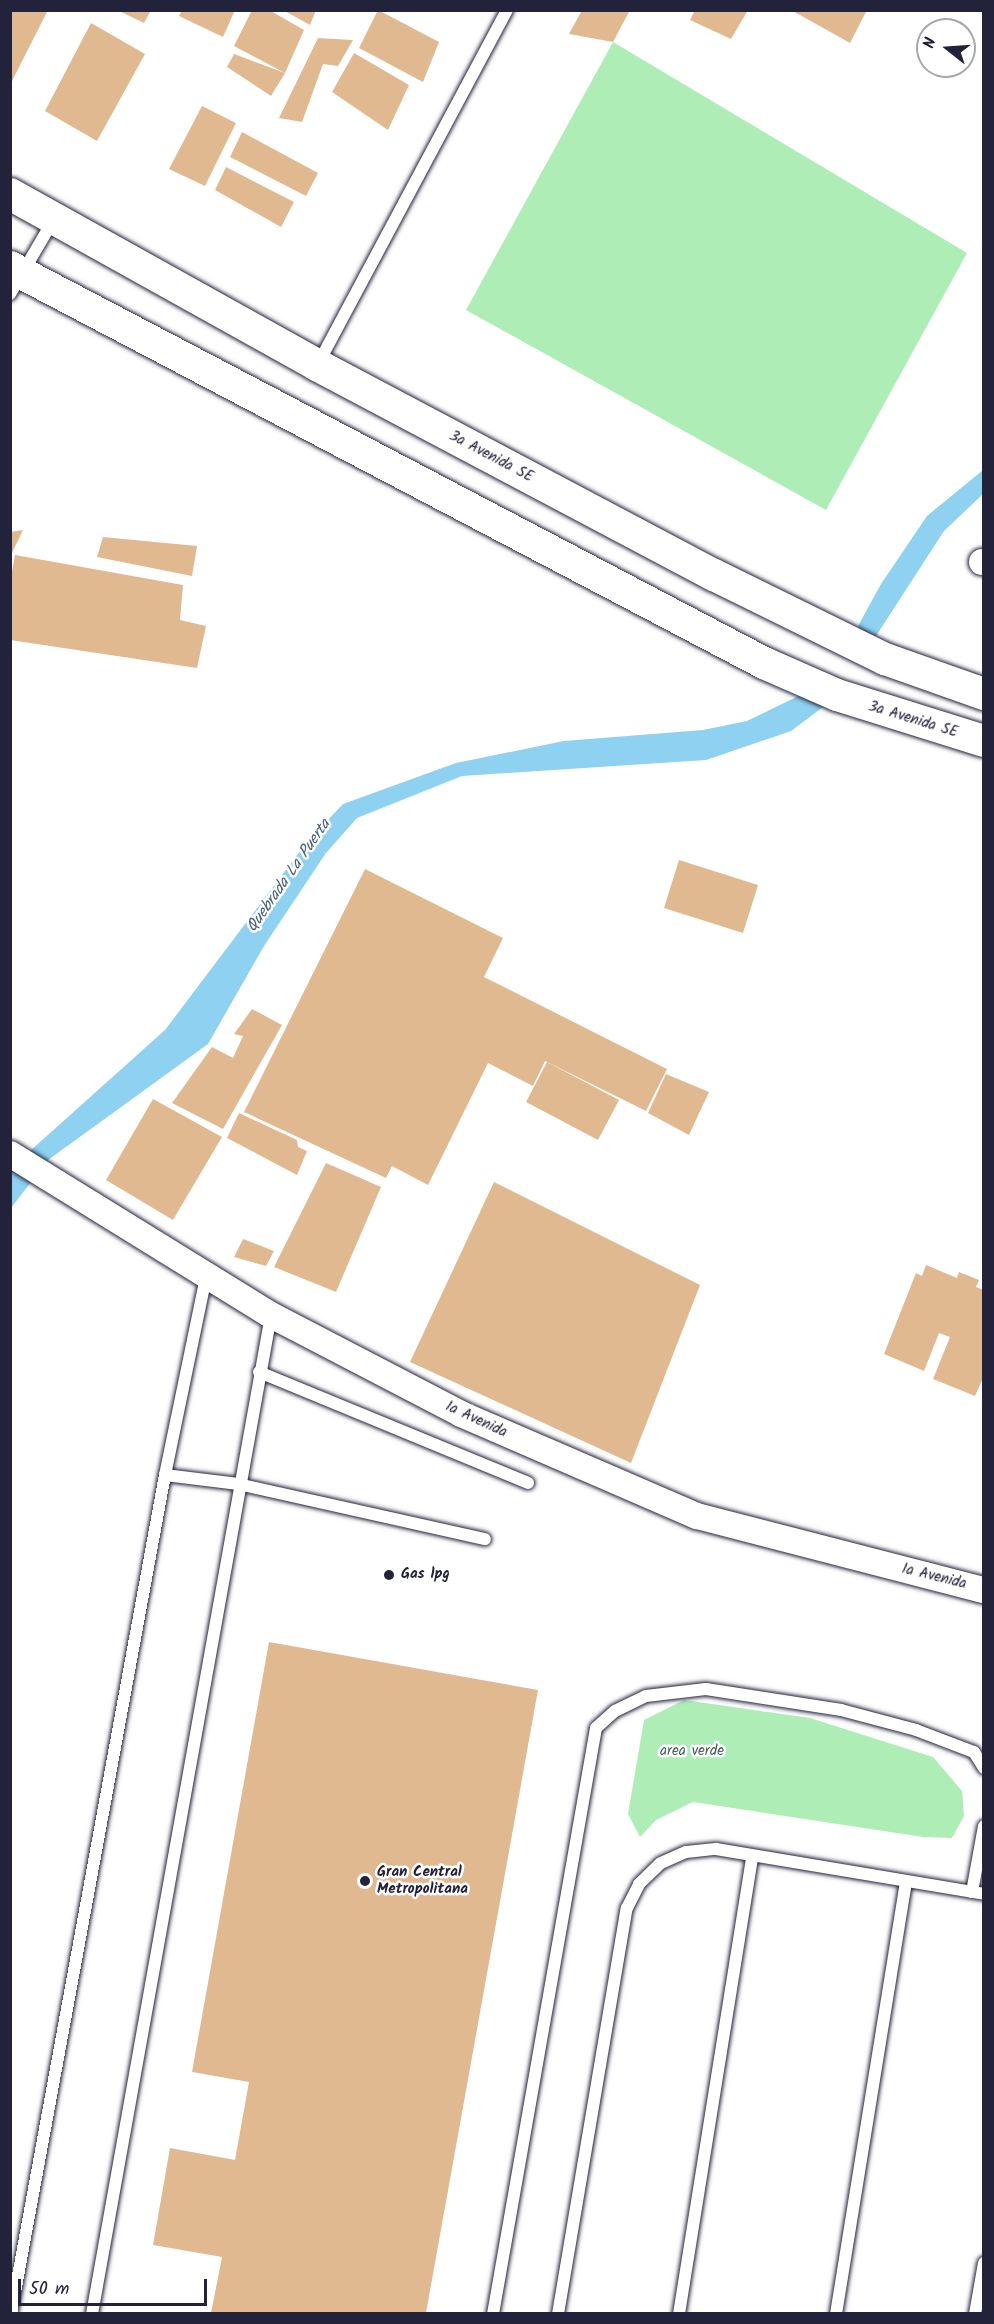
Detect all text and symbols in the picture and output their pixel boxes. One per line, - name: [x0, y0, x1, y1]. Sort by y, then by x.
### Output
- north arrow: [916, 18, 976, 78]
- text: N: [917, 35, 944, 52]
- street label: 3a Avenida SE: [446, 427, 536, 487]
- street label: 3a Avenida SE: [866, 698, 960, 742]
- water label: Quebrada La Puerta: [243, 816, 335, 936]
- street label: 1a Avenida: [442, 1398, 510, 1442]
- street label: 1a Avenida: [900, 1560, 968, 1594]
- place label: Gas lpg: [401, 1566, 450, 1584]
- marker: Gas lpg: [382, 1568, 396, 1582]
- park label: area verde: [660, 1743, 724, 1761]
- place label: Gran Central Metropolitana: [377, 1863, 468, 1898]
- marker: Gran Central Metropolitana: [358, 1874, 372, 1888]
- scale bar: [21, 2267, 210, 2305]
- text: 50 m: [29, 2275, 69, 2304]

